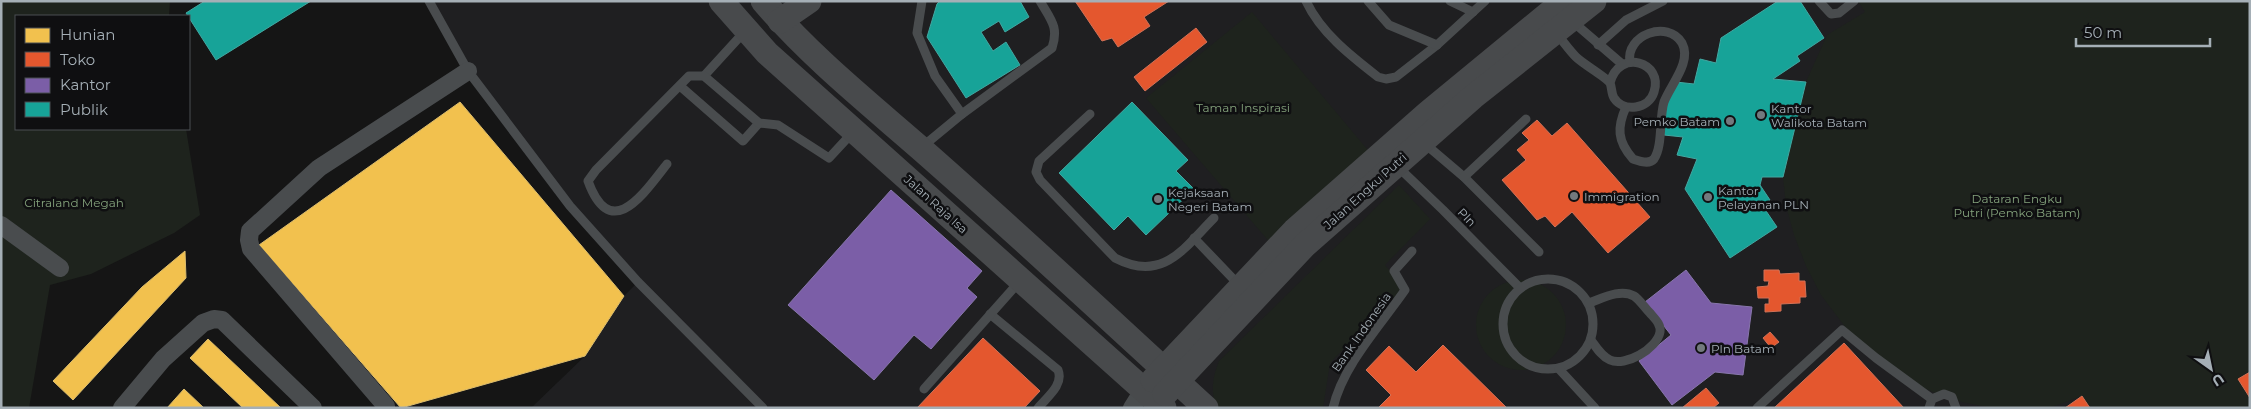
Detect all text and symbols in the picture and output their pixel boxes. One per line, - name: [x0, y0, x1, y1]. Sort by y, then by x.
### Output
- legend: [15, 15, 190, 130]
- scale bar: [2076, 15, 2210, 47]
- text: 50 m: [2084, 23, 2122, 42]
- text: Hunian: [60, 25, 115, 44]
- text: Toko: [60, 50, 95, 69]
- text: Kantor: [60, 75, 111, 94]
- text: Publik: [60, 100, 108, 119]
- park label: Taman Inspirasi: [1196, 100, 1290, 115]
- place label: Kantor Walikota Batam: [1771, 101, 1867, 130]
- marker: Kantor Walikota Batam: [1755, 109, 1767, 121]
- place label: Pemko Batam: [1633, 114, 1720, 129]
- marker: Pemko Batam: [1724, 115, 1736, 127]
- street label: Jalan Engku Putri: [1320, 150, 1410, 233]
- street label: Jalan Raja Isa: [900, 171, 971, 236]
- place label: Kantor Pelayanan PLN: [1718, 183, 1809, 212]
- place label: Kejaksaan Negeri Batam: [1168, 185, 1252, 214]
- place label: Immigration: [1584, 189, 1660, 204]
- marker: Immigration: [1568, 190, 1580, 202]
- marker: Kantor Pelayanan PLN: [1702, 191, 1714, 203]
- park label: Dataran Engku Putri (Pemko Batam): [1953, 191, 2081, 220]
- marker: Kejaksaan Negeri Batam: [1152, 193, 1164, 205]
- park label: Citraland Megah: [24, 195, 124, 210]
- street label: Pln: [1455, 205, 1479, 229]
- street label: Bank Indonesia: [1328, 289, 1394, 375]
- place label: Pln Batam: [1711, 341, 1775, 356]
- marker: Pln Batam: [1695, 342, 1707, 354]
- north arrow: [2186, 344, 2236, 394]
- text: U: [2209, 369, 2228, 390]

